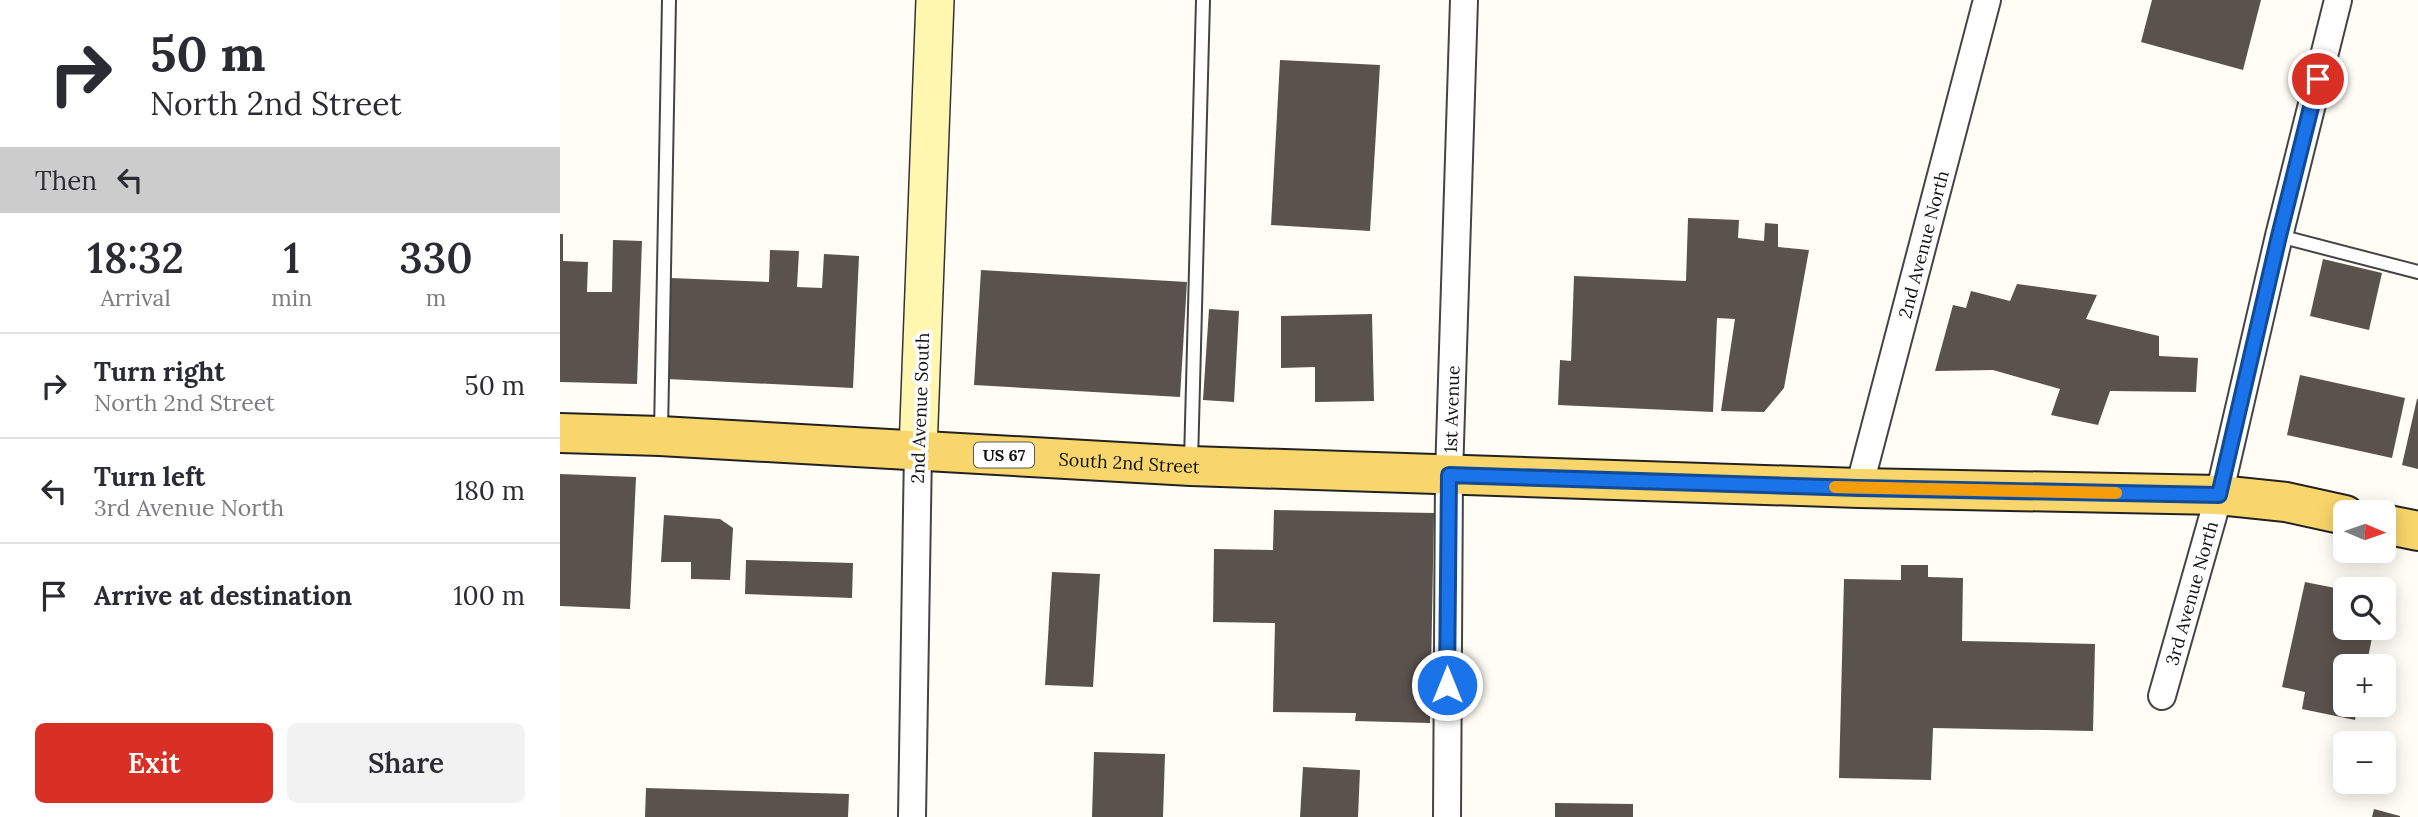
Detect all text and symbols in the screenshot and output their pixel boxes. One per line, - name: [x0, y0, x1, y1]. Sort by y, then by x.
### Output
- text: 50 m: [150, 22, 266, 84]
- icon: right: [35, 28, 126, 119]
- pin: [2288, 49, 2348, 109]
- icon: arrive: [2299, 60, 2337, 98]
- text: North 2nd Street: [150, 83, 402, 124]
- icon: left: [111, 161, 149, 199]
- text: Then: [35, 164, 97, 197]
- street label: 2nd Avenue North: [1893, 168, 1953, 321]
- text: 18:32: [87, 231, 184, 285]
- text: 1: [283, 231, 300, 285]
- text: 330: [399, 231, 473, 285]
- text: Arrival: [100, 283, 171, 312]
- text: min: [271, 283, 312, 312]
- text: m: [426, 283, 446, 312]
- street label: 2nd Avenue South: [906, 332, 934, 484]
- text: Turn right: [94, 355, 225, 388]
- street label: 1st Avenue: [1438, 365, 1464, 453]
- icon: right: [35, 367, 73, 405]
- text: 50 m: [465, 369, 525, 402]
- text: North 2nd Street: [94, 388, 275, 417]
- road number: US 67: [974, 442, 1034, 468]
- street label: South 2nd Street: [1058, 447, 1200, 478]
- text: Turn left: [94, 460, 205, 493]
- icon: left: [35, 472, 73, 510]
- text: 180 m: [455, 474, 525, 507]
- text: 3rd Avenue North: [94, 493, 284, 522]
- north arrow: [2333, 500, 2396, 564]
- map controls: [2333, 500, 2396, 794]
- street label: 3rd Avenue North: [2160, 518, 2223, 668]
- icon: arrive: [35, 577, 73, 615]
- button: search: [2333, 577, 2396, 640]
- text: Arrive at destination: [94, 579, 352, 612]
- text: 100 m: [453, 579, 525, 612]
- position arrow: [1410, 648, 1484, 722]
- button: +: [2333, 654, 2396, 717]
- button: Exit: [35, 723, 273, 803]
- button: Share: [287, 723, 525, 803]
- button: −: [2333, 731, 2396, 794]

